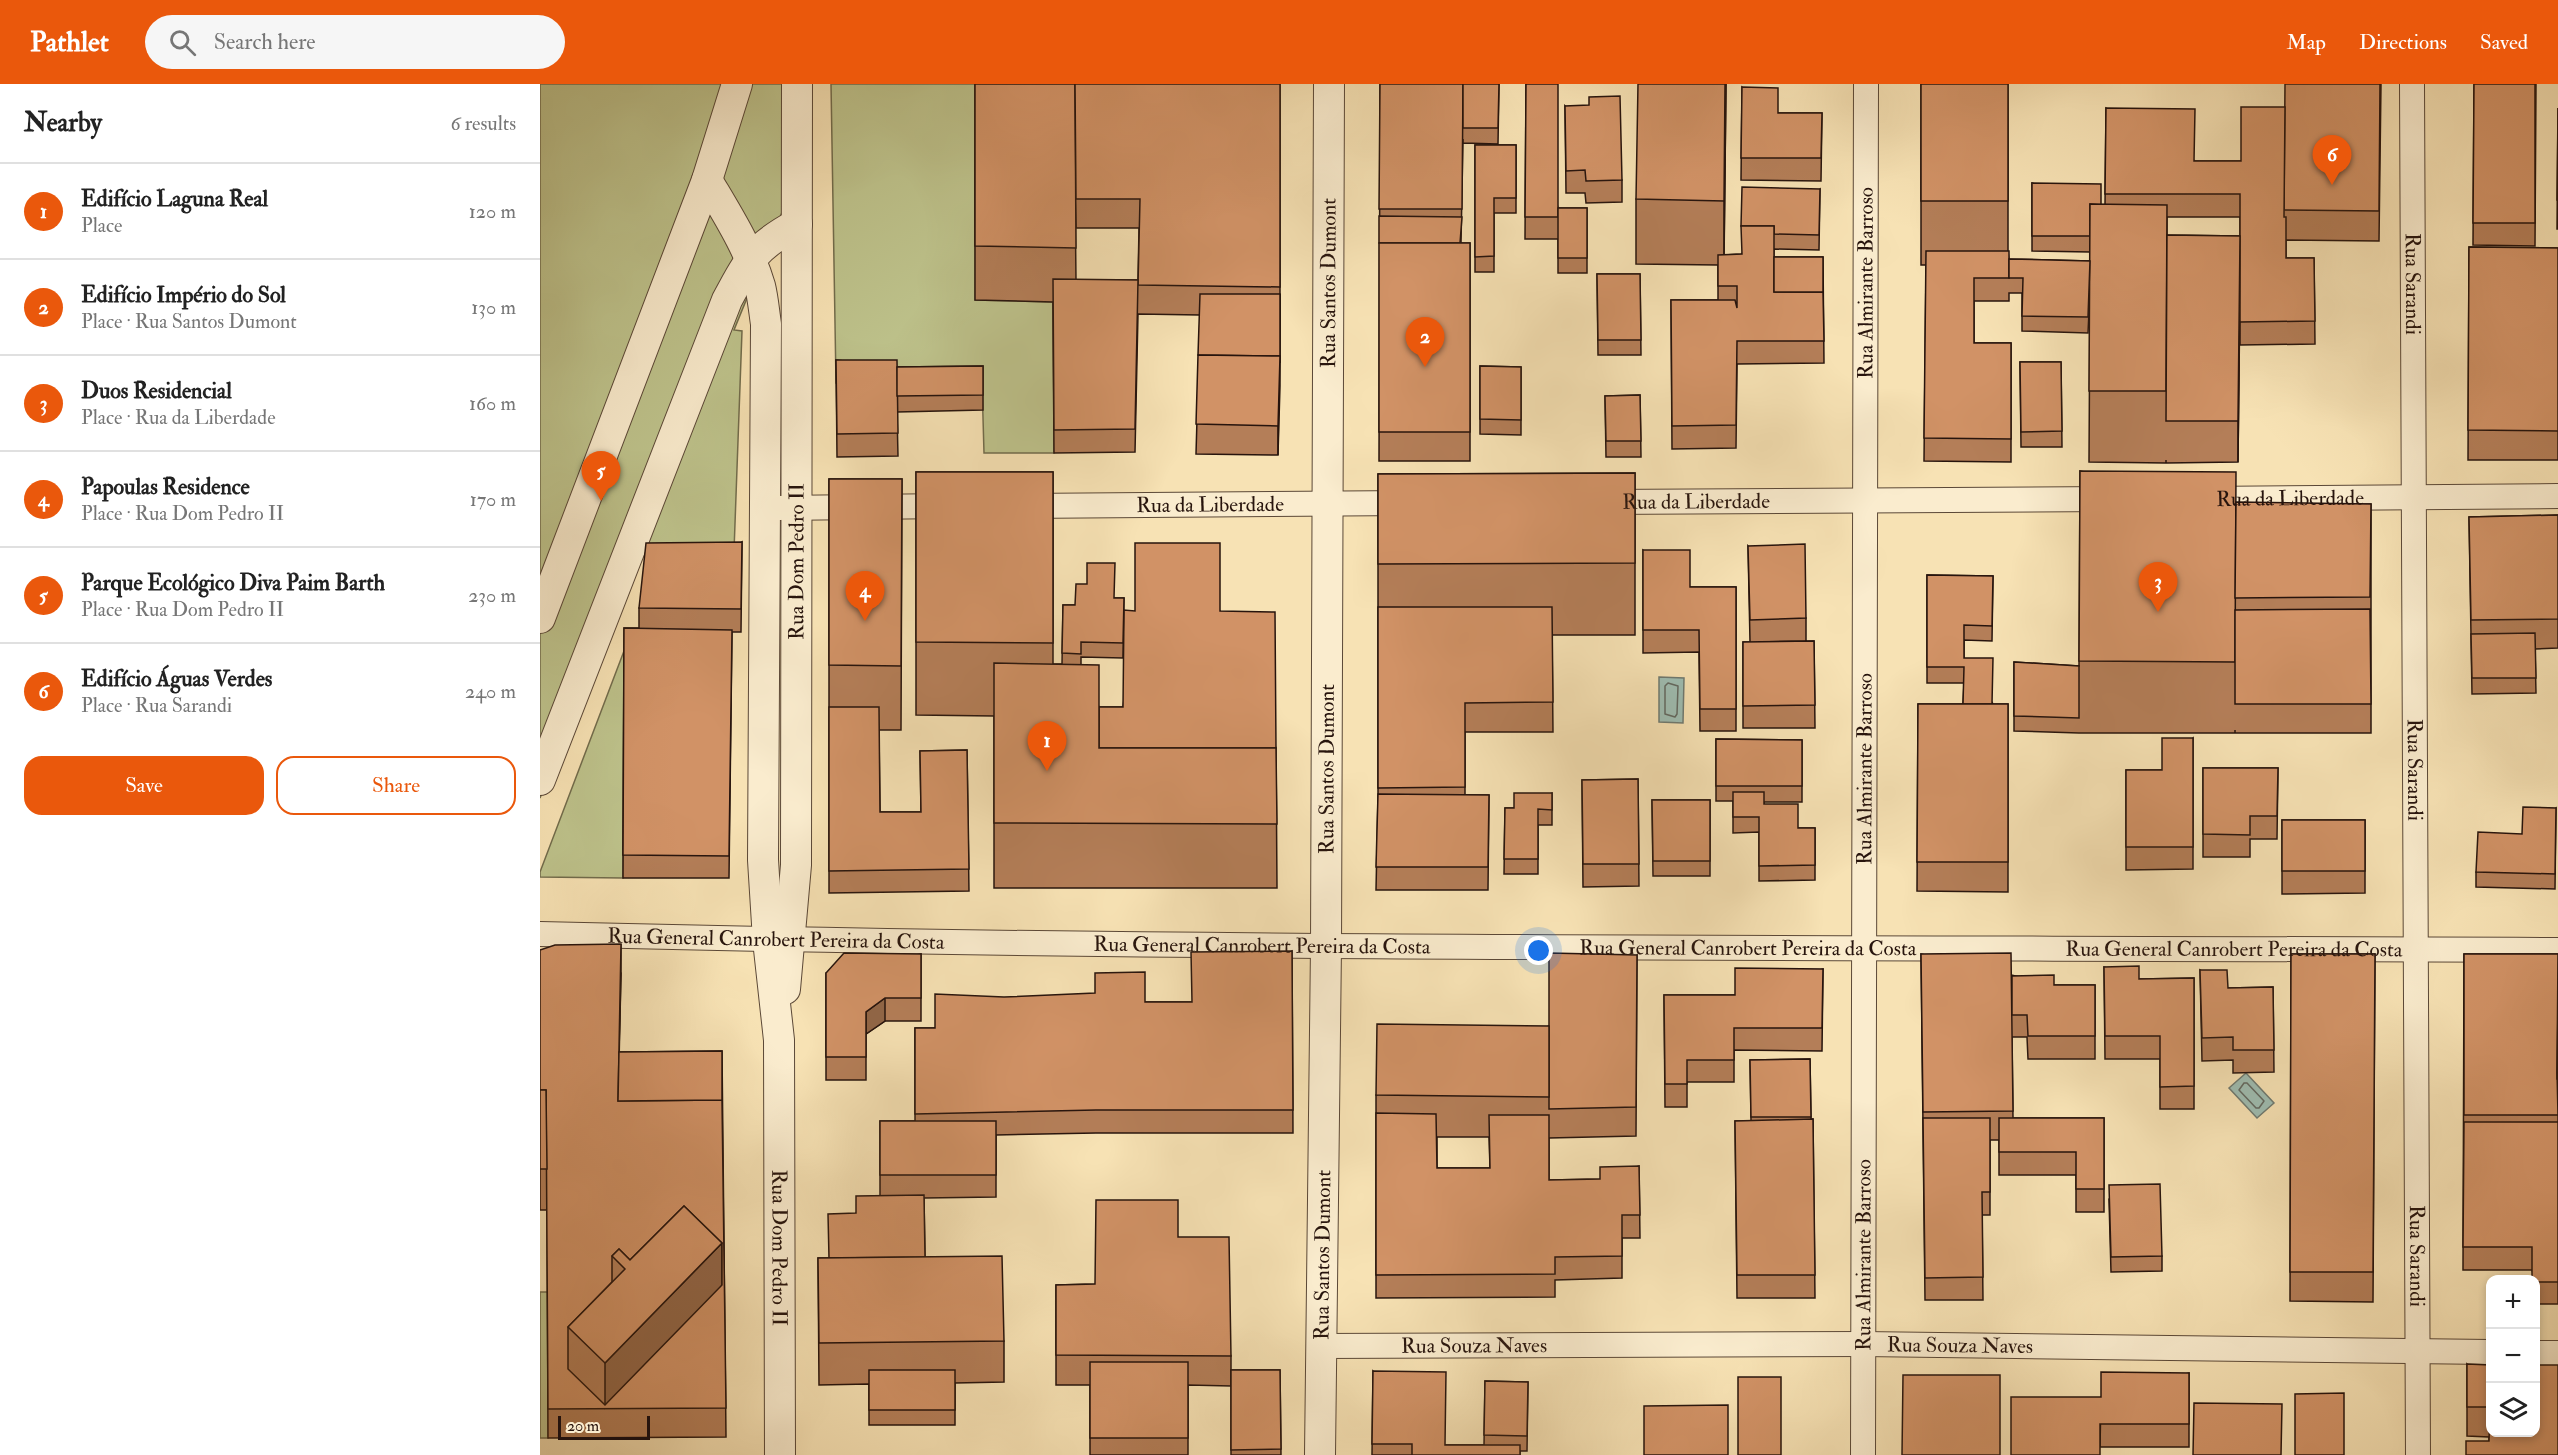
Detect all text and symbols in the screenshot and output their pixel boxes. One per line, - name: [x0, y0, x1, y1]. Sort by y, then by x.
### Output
- search box: [145, 15, 565, 69]
- text: Pathlet: [30, 25, 109, 60]
- icon: search: [166, 26, 199, 59]
- text: Search here: [214, 28, 316, 56]
- text: Map: [2286, 29, 2326, 56]
- text: Directions: [2359, 29, 2447, 56]
- text: Saved: [2480, 29, 2528, 56]
- text: Nearby: [24, 107, 102, 139]
- text: 6 results: [450, 111, 516, 136]
- pin: 6: [2312, 135, 2352, 185]
- text: Edifício Laguna Real: [81, 185, 268, 213]
- street label: Rua Almirante Barroso: [1852, 187, 1879, 379]
- street label: Rua Santos Dumont: [1315, 198, 1342, 368]
- text: 1: [40, 199, 47, 224]
- text: 120 m: [469, 199, 516, 224]
- text: Place: [81, 213, 122, 238]
- street label: Rua Sarandi: [2399, 233, 2427, 336]
- text: Edifício Império do Sol: [81, 281, 286, 309]
- text: 2: [38, 295, 49, 320]
- text: 130 m: [471, 295, 516, 320]
- text: Place · Rua Santos Dumont: [81, 309, 297, 334]
- pin: 2: [1406, 318, 1444, 367]
- text: Duos Residencial: [81, 377, 232, 405]
- text: 3: [40, 391, 47, 416]
- text: 160 m: [469, 391, 516, 416]
- text: Place · Rua da Liberdade: [81, 405, 276, 430]
- pin: 5: [582, 452, 620, 501]
- text: Papoulas Residence: [81, 473, 250, 501]
- street label: Rua Dom Pedro II: [783, 483, 810, 640]
- street label: Rua da Liberdade: [2216, 484, 2364, 512]
- text: 4: [38, 487, 49, 512]
- text: 170 m: [470, 487, 516, 512]
- street label: Rua da Liberdade: [1622, 488, 1770, 515]
- street label: Rua da Liberdade: [1136, 490, 1284, 519]
- text: Place · Rua Dom Pedro II: [81, 501, 284, 526]
- pin: 3: [2138, 562, 2178, 612]
- text: Parque Ecológico Diva Paim Barth: [81, 569, 385, 597]
- pin: 4: [846, 572, 884, 621]
- text: 5: [39, 583, 48, 608]
- text: 230 m: [468, 583, 516, 608]
- text: Place · Rua Dom Pedro II: [81, 597, 284, 622]
- text: Edifício Águas Verdes: [81, 665, 272, 693]
- street label: Rua Almirante Barroso: [1851, 673, 1878, 865]
- text: 6: [38, 679, 49, 704]
- text: 240 m: [465, 679, 516, 704]
- street label: Rua Santos Dumont: [1313, 684, 1340, 854]
- text: Place · Rua Sarandi: [81, 693, 232, 718]
- street label: Rua Sarandi: [2401, 719, 2429, 822]
- pin: 1: [1028, 722, 1066, 771]
- button: Save: [24, 756, 264, 815]
- button: Share: [276, 756, 516, 815]
- street label: Rua General Canrobert Pereira da Costa: [607, 922, 945, 955]
- street label: Rua General Canrobert Pereira da Costa: [1093, 930, 1431, 960]
- street label: Rua General Canrobert Pereira da Costa: [1579, 934, 1917, 962]
- street label: Rua General Canrobert Pereira da Costa: [2065, 935, 2403, 963]
- your location: [1524, 936, 1553, 965]
- street label: Rua Almirante Barroso: [1850, 1159, 1877, 1351]
- street label: Rua Dom Pedro II: [766, 1169, 793, 1326]
- street label: Rua Santos Dumont: [1308, 1170, 1337, 1340]
- street label: Rua Sarandi: [2403, 1205, 2431, 1308]
- map controls: [2486, 1275, 2540, 1437]
- button: +: [2486, 1275, 2540, 1329]
- button: −: [2486, 1329, 2540, 1383]
- street label: Rua Souza Naves: [1887, 1331, 2033, 1360]
- street label: Rua Souza Naves: [1401, 1332, 1547, 1359]
- button: layers: [2486, 1383, 2540, 1437]
- scale bar: [558, 1413, 650, 1440]
- text: 20 m: [567, 1416, 599, 1436]

